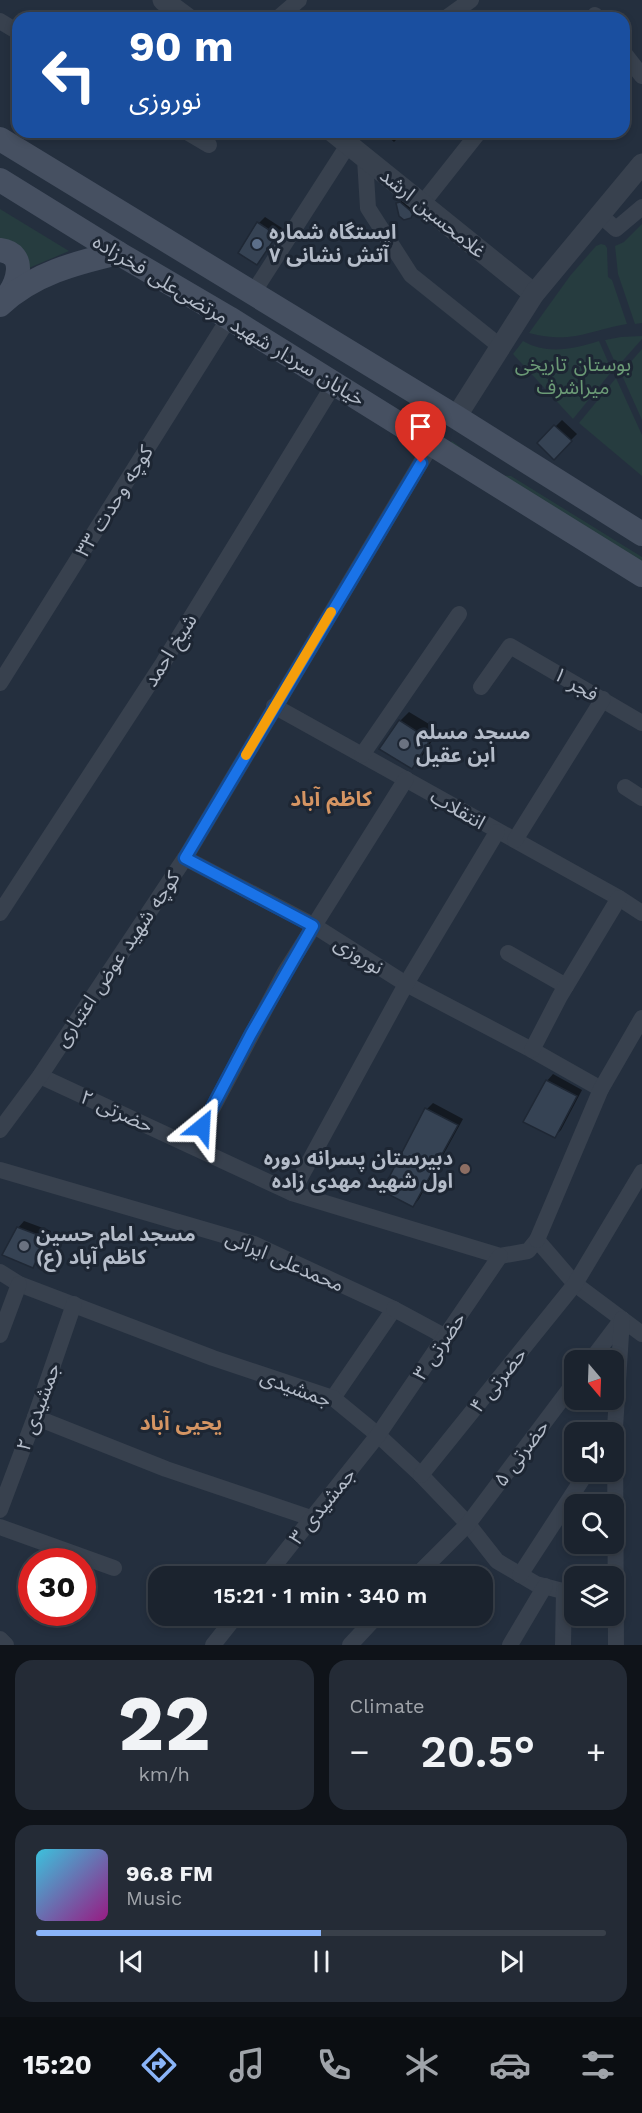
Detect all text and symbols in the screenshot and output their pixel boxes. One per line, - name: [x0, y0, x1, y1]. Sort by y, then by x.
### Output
- text: 90 m: [129, 22, 233, 71]
- icon: left: [30, 36, 108, 114]
- text: نوروزی: [129, 84, 201, 116]
- street label: غلامحسین ارشد: [375, 163, 491, 263]
- place label: ایستگاه شماره ۷ آتش نشانی: [269, 220, 397, 267]
- street label: خیابان سردار شهید مرتضی‌علی فخرزاده: [89, 229, 369, 411]
- marker: ایستگاه شماره ۷ آتش نشانی: [250, 237, 264, 251]
- park label: بوستان تاریخی میراشرف: [515, 352, 631, 399]
- pin: [395, 401, 446, 463]
- icon: arrive: [404, 410, 437, 443]
- street label: کوچه وحدت ۳۳: [70, 440, 159, 562]
- street label: شیخ احمد: [138, 609, 204, 693]
- street label: فجر ۱: [549, 662, 603, 706]
- place label: مسجد مسلم ابن عقیل: [416, 720, 530, 767]
- marker: مسجد مسلم ابن عقیل: [397, 737, 411, 751]
- street label: انتقلاب: [426, 784, 490, 834]
- district label: کاظم آباد: [290, 786, 372, 814]
- street label: کوچه شهید عوض اعتباری: [49, 866, 186, 1052]
- street label: نوروزی: [330, 931, 388, 979]
- street label: حضرتی ۲: [77, 1084, 157, 1138]
- position arrow: [170, 1095, 234, 1159]
- place label: دبیرستان پسرانه دوره اول شهید مهدی زاده: [264, 1146, 453, 1193]
- marker: دبیرستان پسرانه دوره اول شهید مهدی زاده: [458, 1162, 472, 1176]
- place label: مسجد امام حسین (ع) کاظم آباد: [36, 1222, 196, 1272]
- street label: محمدعلی ایرانی: [222, 1225, 348, 1297]
- marker: مسجد امام حسین (ع) کاظم آباد: [17, 1239, 31, 1253]
- street label: حضرتی ۳: [408, 1307, 470, 1385]
- street label: حضرتی ۴: [464, 1343, 532, 1417]
- north arrow: [564, 1350, 624, 1410]
- map controls: [564, 1350, 624, 1626]
- street label: جمشیدی ۲: [11, 1360, 65, 1454]
- street label: جمشیدی: [257, 1364, 335, 1412]
- district label: یحیی آباد: [140, 1410, 222, 1435]
- street label: حضرتی ۵: [488, 1415, 554, 1491]
- button: sound: [564, 1422, 624, 1482]
- street label: جمشیدی ۳: [284, 1463, 360, 1549]
- button: search: [564, 1494, 624, 1554]
- speed limit sign: 30: [18, 1548, 96, 1626]
- button: layers: [564, 1566, 624, 1626]
- text: 15:21 · 1 min · 340 m: [214, 1583, 427, 1608]
- text: 22: [118, 1677, 211, 1769]
- text: Climate: [350, 1694, 425, 1718]
- text: 20.5°: [420, 1725, 535, 1778]
- text: −: [350, 1732, 369, 1771]
- text: +: [586, 1732, 606, 1771]
- text: km/h: [138, 1762, 190, 1786]
- text: 96.8 FM: [126, 1861, 213, 1886]
- text: Music: [126, 1886, 182, 1910]
- icon: previous: [115, 1945, 148, 1978]
- icon: pause: [305, 1945, 338, 1978]
- icon: next: [495, 1945, 528, 1978]
- icon: directions: [138, 2044, 180, 2086]
- icon: music: [226, 2044, 268, 2086]
- icon: phone: [313, 2044, 355, 2086]
- icon: climate: [401, 2044, 443, 2086]
- icon: car: [489, 2044, 531, 2086]
- icon: filters: [577, 2044, 619, 2086]
- text: 15:20: [23, 2049, 92, 2081]

